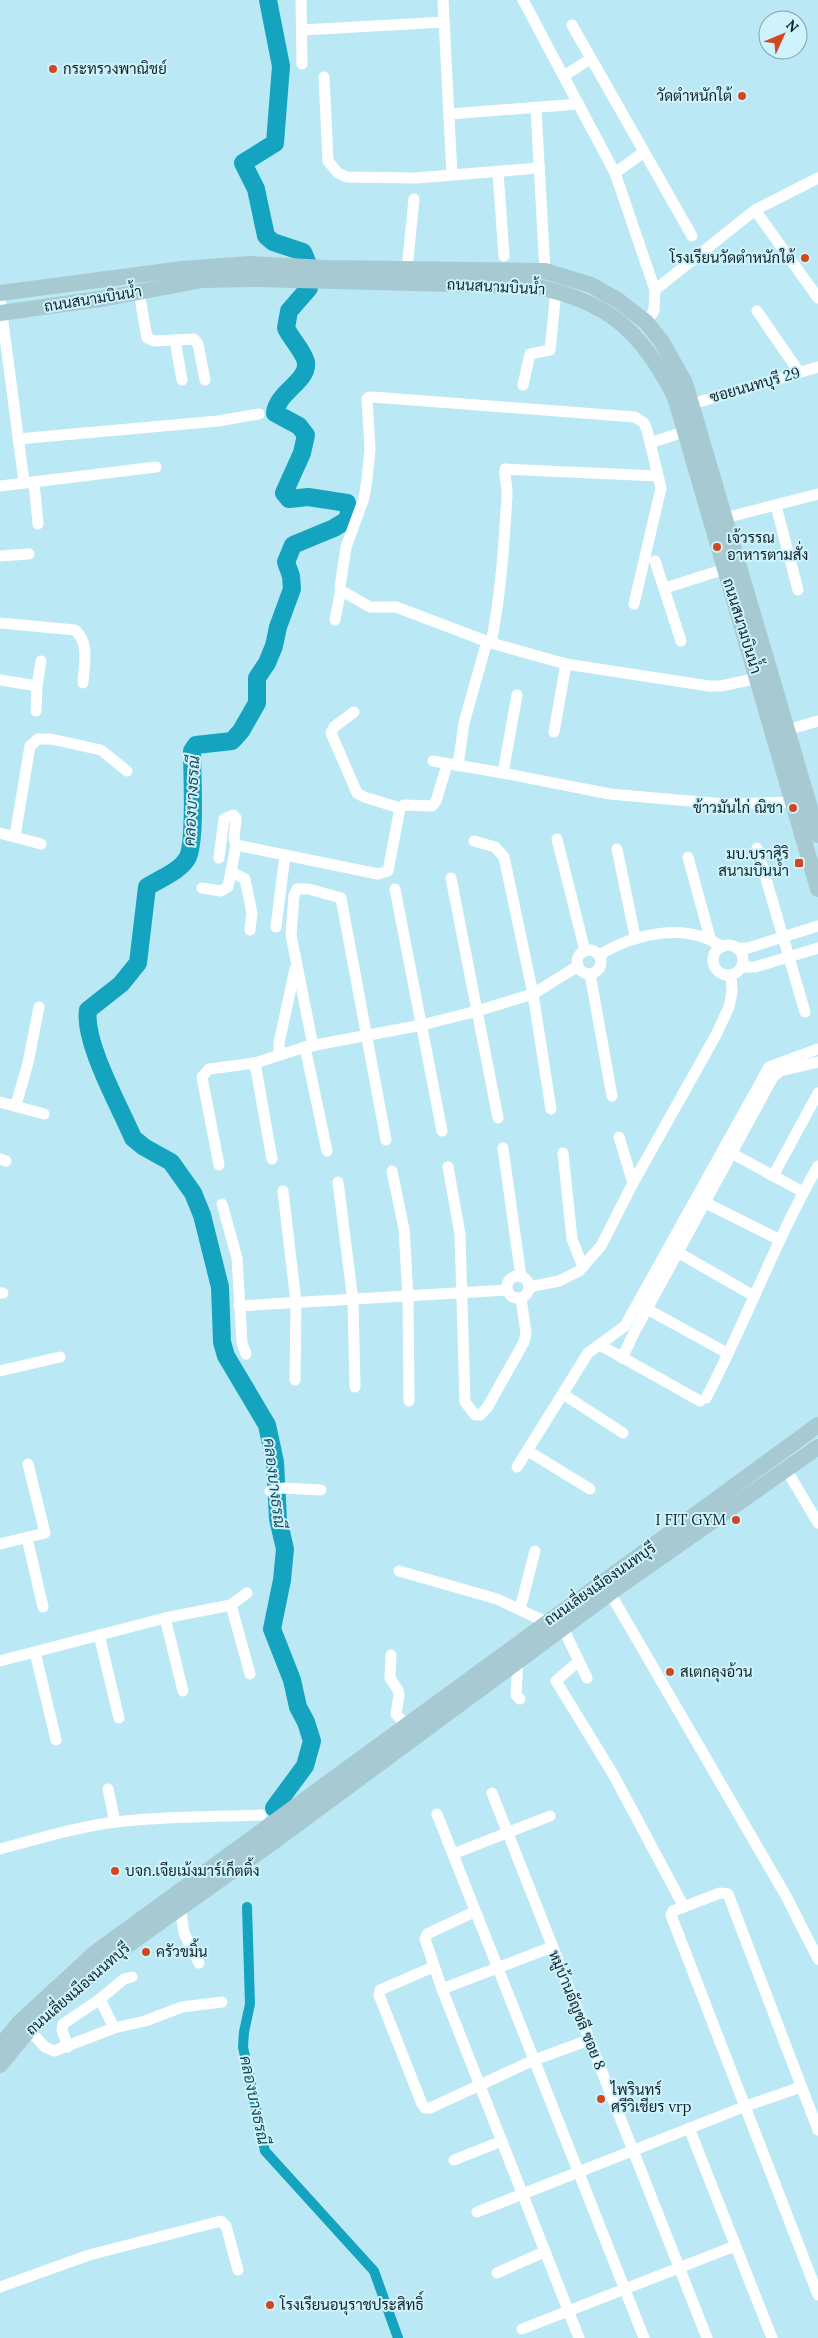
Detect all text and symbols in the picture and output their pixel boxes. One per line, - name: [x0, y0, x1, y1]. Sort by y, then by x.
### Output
- north arrow: [758, 10, 808, 60]
- text: N: [782, 16, 803, 36]
- place label: กระทรวงพาณิชย์: [63, 59, 167, 78]
- marker: กระทรวงพาณิชย์: [47, 63, 59, 75]
- place label: วัดตำหนักใต้: [657, 86, 733, 105]
- marker: วัดตำหนักใต้: [736, 90, 748, 102]
- place label: โรงเรียนวัดตำหนักใต้: [669, 248, 796, 267]
- marker: โรงเรียนวัดตำหนักใต้: [799, 252, 811, 264]
- street label: ถนนสนามบินน้ำ: [446, 271, 546, 299]
- street label: ถนนสนามบินน้ำ: [42, 278, 143, 316]
- street label: ซอยนนทบุรี 29: [707, 363, 803, 408]
- place label: เจ้วรรณ อาหารตามสั่ง: [727, 528, 808, 564]
- marker: เจ้วรรณ อาหารตามสั่ง: [711, 541, 723, 553]
- street label: ถนนสนามบินน้ำ: [719, 575, 769, 676]
- water label: คลองบางธรณี: [178, 754, 203, 847]
- place label: ข้าวมันไก่ ณิชา: [693, 798, 783, 817]
- marker: ข้าวมันไก่ ณิชา: [787, 802, 799, 814]
- place label: มบ.บุราสิริ สนามบินน้ำ: [718, 844, 789, 880]
- marker: มบ.บุราสิริ สนามบินน้ำ: [793, 857, 805, 869]
- water label: คลองบางธรณี: [260, 1437, 292, 1530]
- place label: I FIT GYM: [656, 1510, 726, 1529]
- marker: I FIT GYM: [730, 1514, 742, 1526]
- street label: ถนนเลี่ยงเมืองนนทบุรี: [537, 1534, 660, 1631]
- place label: สเตกลุงอ้วน: [680, 1662, 753, 1683]
- marker: สเตกลุงอ้วน: [664, 1666, 676, 1678]
- place label: บจก.เจียเม้งมาร์เก็ตติ้ง: [125, 1857, 260, 1880]
- marker: บจก.เจียเม้งมาร์เก็ตติ้ง: [109, 1865, 121, 1877]
- street label: ถนนเลี่ยงเมืองนนทบุรี: [18, 1934, 135, 2041]
- place label: ครัวขมิ้น: [156, 1938, 208, 1961]
- marker: ครัวขมิ้น: [140, 1946, 152, 1958]
- street label: หมู่บ้านอัญชลี ซอย 8: [544, 1947, 610, 2073]
- water label: คลองบางธรณี: [236, 2053, 275, 2147]
- place label: ไพรินทร์ ศรีวิเชียร vrp: [610, 2080, 692, 2116]
- marker: ไพรินทร์ ศรีวิเชียร vrp: [595, 2093, 607, 2105]
- place label: โรงเรียนอนุราชประสิทธิ์: [279, 2290, 424, 2316]
- marker: โรงเรียนอนุราชประสิทธิ์: [264, 2299, 276, 2311]

